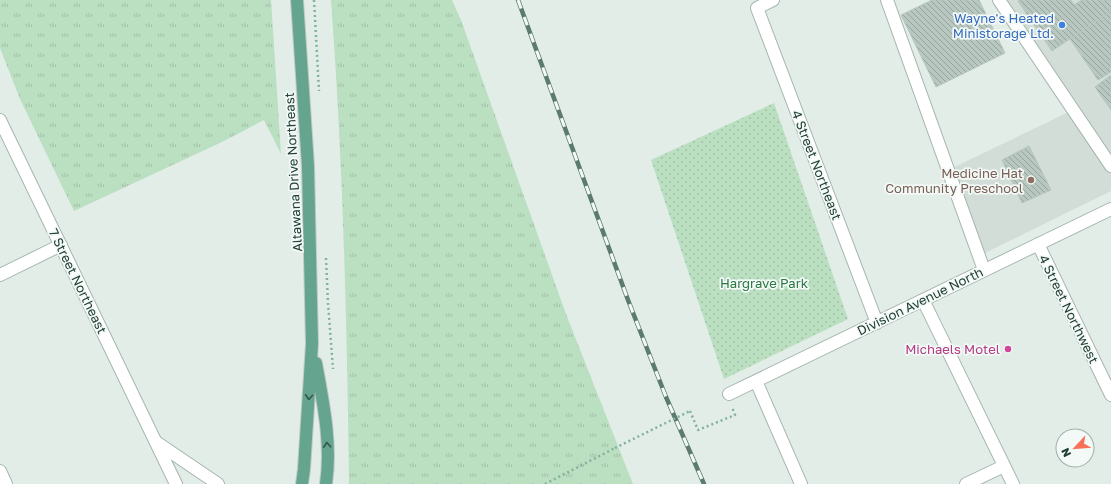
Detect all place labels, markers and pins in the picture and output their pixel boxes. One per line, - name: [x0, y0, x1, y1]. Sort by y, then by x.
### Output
- place label: Wayne's Heated Ministorage Ltd.: [953, 10, 1054, 41]
- marker: Wayne's Heated Ministorage Ltd.: [1057, 20, 1067, 30]
- place label: Medicine Hat Community Preschool: [885, 165, 1023, 196]
- marker: Medicine Hat Community Preschool: [1026, 175, 1036, 185]
- place label: Michaels Motel: [905, 341, 1000, 357]
- marker: Michaels Motel: [1003, 344, 1013, 354]

